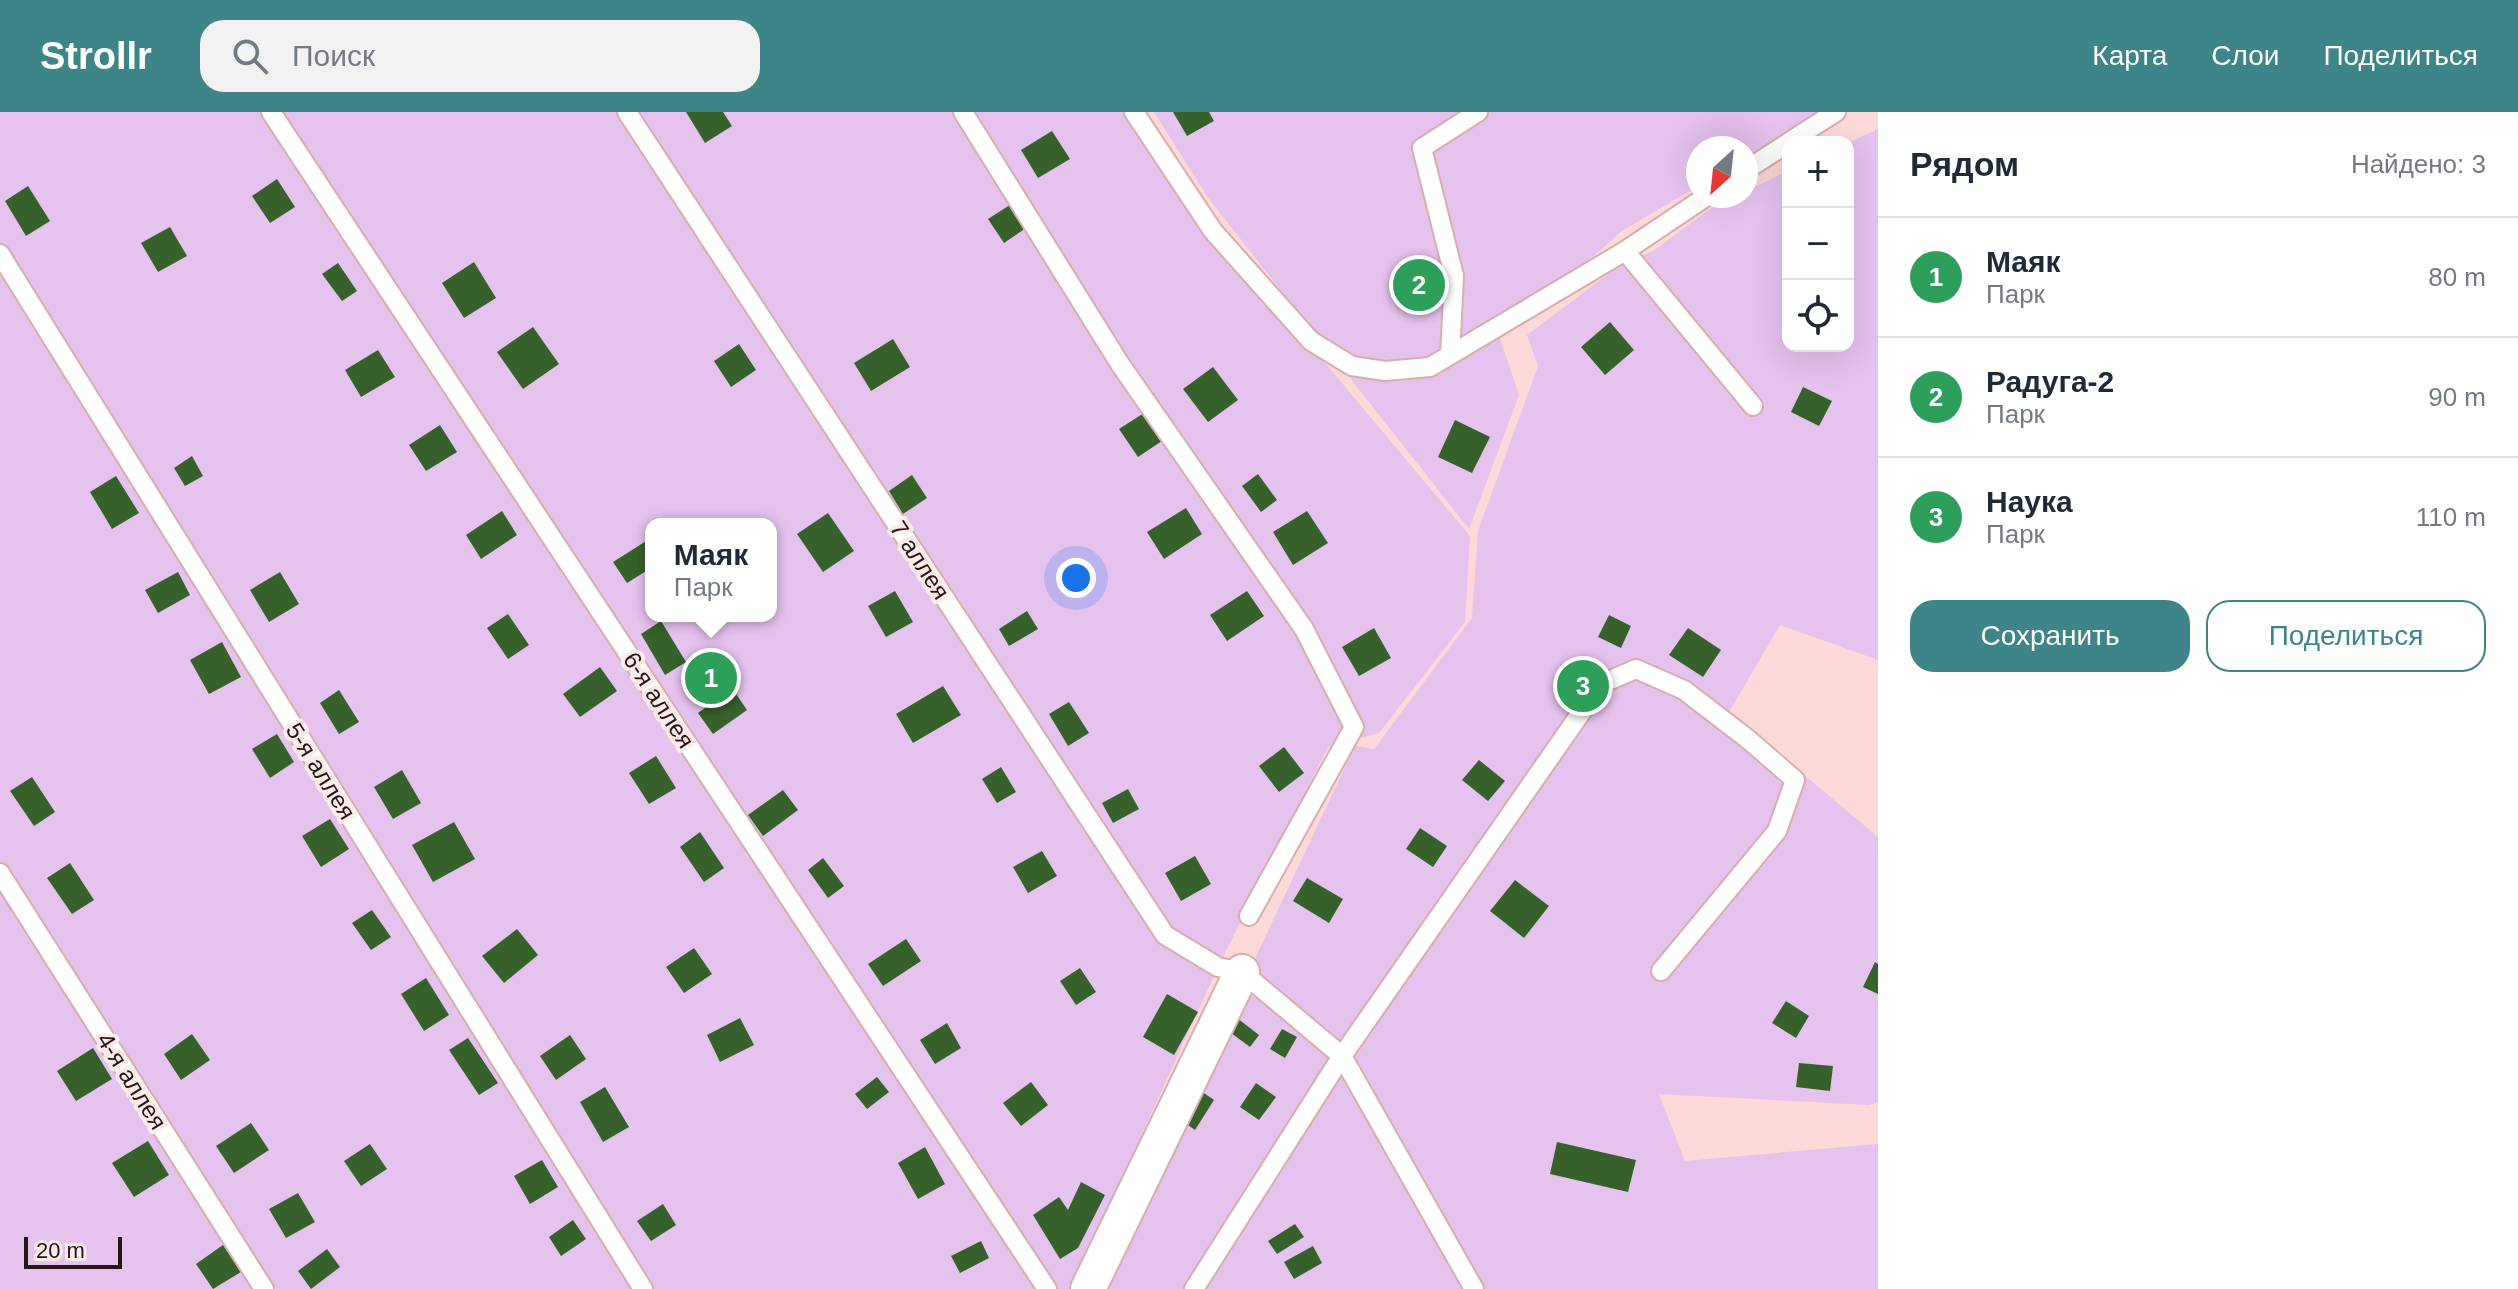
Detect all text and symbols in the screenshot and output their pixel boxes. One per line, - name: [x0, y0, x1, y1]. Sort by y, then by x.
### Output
- search box: [200, 20, 760, 92]
- icon: search: [228, 34, 272, 78]
- text: Strollr: [40, 35, 152, 77]
- text: Поиск: [292, 39, 375, 72]
- text: Карта: [2092, 40, 2167, 71]
- text: Слои: [2211, 40, 2279, 71]
- text: Поделиться: [2323, 40, 2478, 71]
- north arrow: [1686, 136, 1758, 208]
- map controls: [1782, 136, 1854, 352]
- button: +: [1782, 136, 1854, 208]
- text: Рядом: [1910, 145, 2019, 183]
- text: Найдено: 3: [2351, 149, 2486, 179]
- button: −: [1782, 208, 1854, 280]
- text: Маяк: [1986, 245, 2061, 278]
- pin: 2: [1393, 255, 1445, 315]
- text: 1: [1929, 262, 1943, 292]
- text: 80 m: [2428, 262, 2486, 292]
- text: Парк: [1986, 279, 2045, 309]
- button: locate: [1782, 280, 1854, 352]
- text: Радуга-2: [1986, 365, 2114, 398]
- text: 2: [1929, 382, 1943, 412]
- text: 90 m: [2428, 382, 2486, 412]
- text: Парк: [1986, 399, 2045, 429]
- text: Наука: [1986, 485, 2073, 518]
- text: 3: [1929, 502, 1943, 532]
- text: 110 m: [2416, 502, 2486, 532]
- street label: 7 аллея: [885, 516, 955, 604]
- popup: [645, 518, 777, 622]
- text: Парк: [1986, 519, 2045, 549]
- text: Маяк: [674, 538, 748, 571]
- your location: [1056, 558, 1096, 598]
- text: Парк: [674, 572, 733, 602]
- button: Сохранить: [1910, 600, 2190, 672]
- button: Поделиться: [2206, 600, 2486, 672]
- street label: 6-я аллея: [618, 647, 700, 753]
- pin: 1: [685, 648, 737, 708]
- pin: 3: [1557, 656, 1609, 716]
- street label: 5-я аллея: [281, 718, 361, 824]
- street label: 4-я аллея: [92, 1028, 172, 1134]
- scale bar: [24, 1233, 122, 1269]
- text: 20 m: [36, 1238, 85, 1263]

